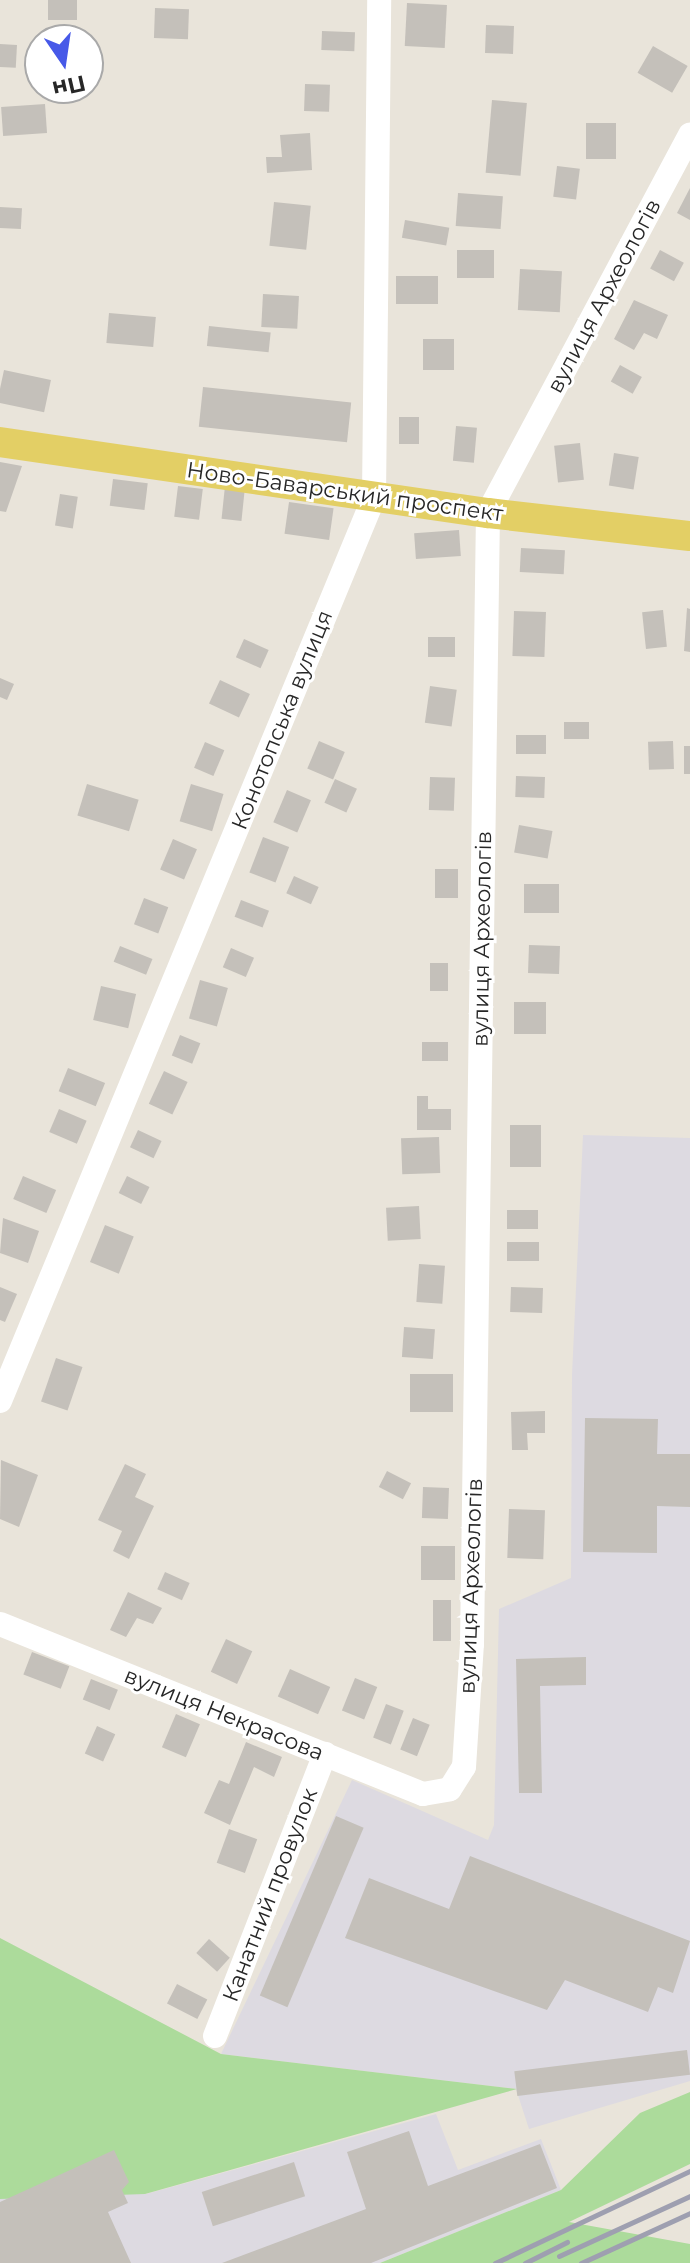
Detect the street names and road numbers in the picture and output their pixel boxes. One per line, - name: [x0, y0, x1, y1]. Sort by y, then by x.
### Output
- street label: вулиця Археологів: [542, 195, 666, 397]
- street label: Ново-Баварський проспект: [185, 457, 505, 527]
- street label: Конотопська вулиця: [226, 606, 338, 834]
- street label: вулиця Археологів: [467, 831, 497, 1047]
- street label: вулиця Археологів: [454, 1478, 488, 1694]
- street label: вулиця Некрасова: [120, 1662, 328, 1766]
- street label: Канатний провулок: [217, 1784, 323, 2006]

